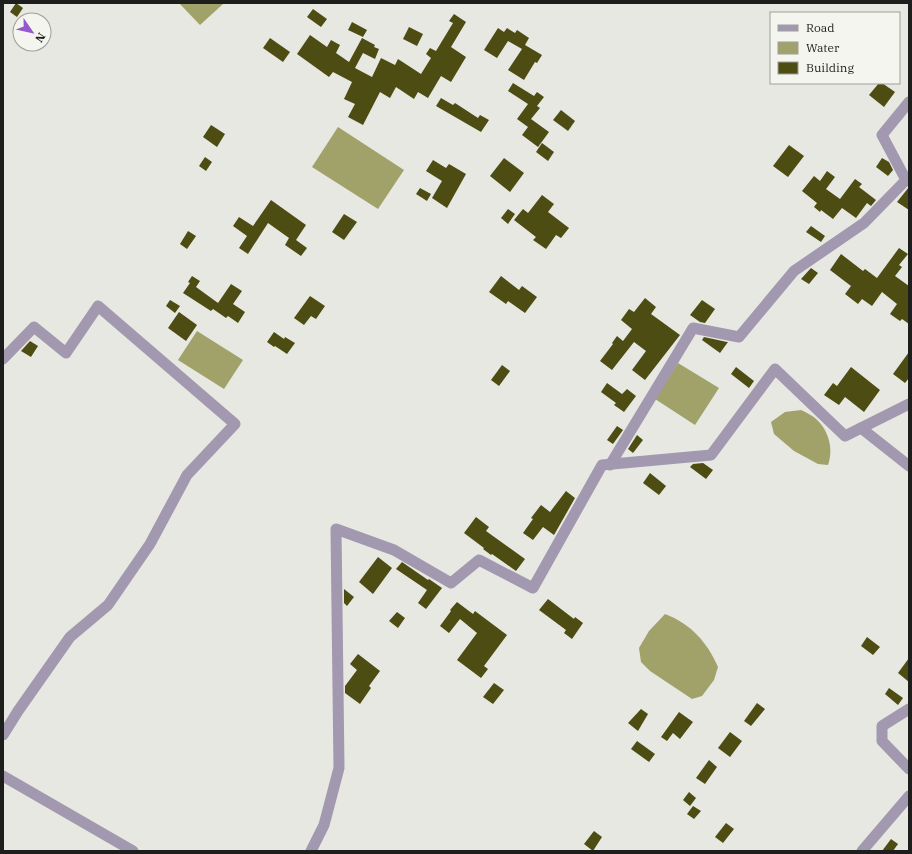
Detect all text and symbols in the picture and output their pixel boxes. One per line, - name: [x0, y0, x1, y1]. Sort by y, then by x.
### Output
- north arrow: [12, 12, 52, 52]
- legend: [770, 12, 900, 84]
- text: Road: [806, 20, 835, 35]
- text: N: [32, 30, 49, 45]
- text: Water: [806, 40, 840, 55]
- text: Building: [806, 60, 854, 75]

